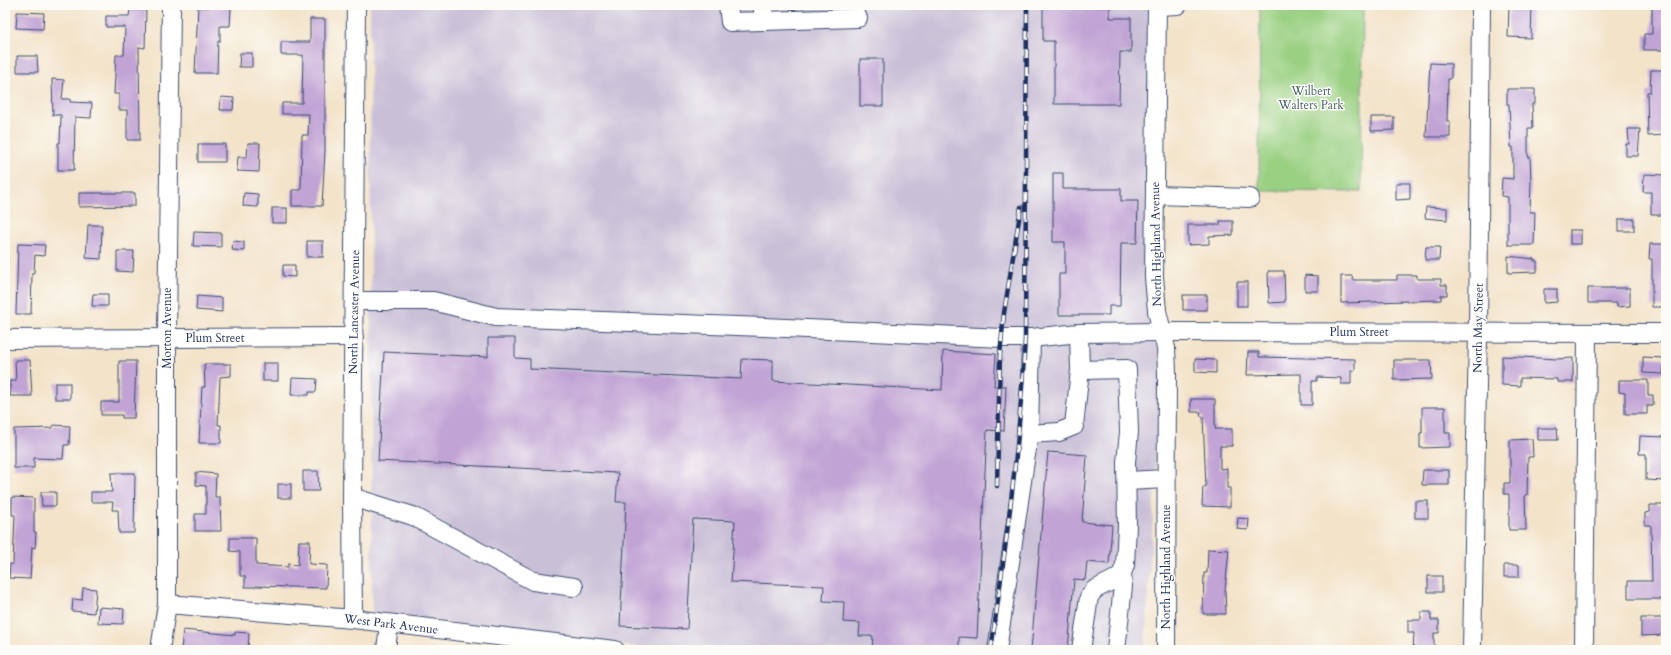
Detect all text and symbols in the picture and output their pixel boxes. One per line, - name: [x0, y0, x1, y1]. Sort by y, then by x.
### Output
- park label: Wilbert Walters Park: [1277, 83, 1344, 113]
- street label: North Highland Avenue: [1147, 181, 1165, 307]
- street label: North Lancaster Avenue: [345, 250, 363, 374]
- street label: North May Street: [1469, 283, 1487, 373]
- street label: Morton Avenue: [159, 287, 175, 369]
- street label: Plum Street: [1330, 324, 1389, 340]
- street label: Plum Street: [186, 330, 245, 346]
- street label: North Highland Avenue: [1158, 505, 1174, 630]
- street label: West Park Avenue: [342, 610, 439, 638]

